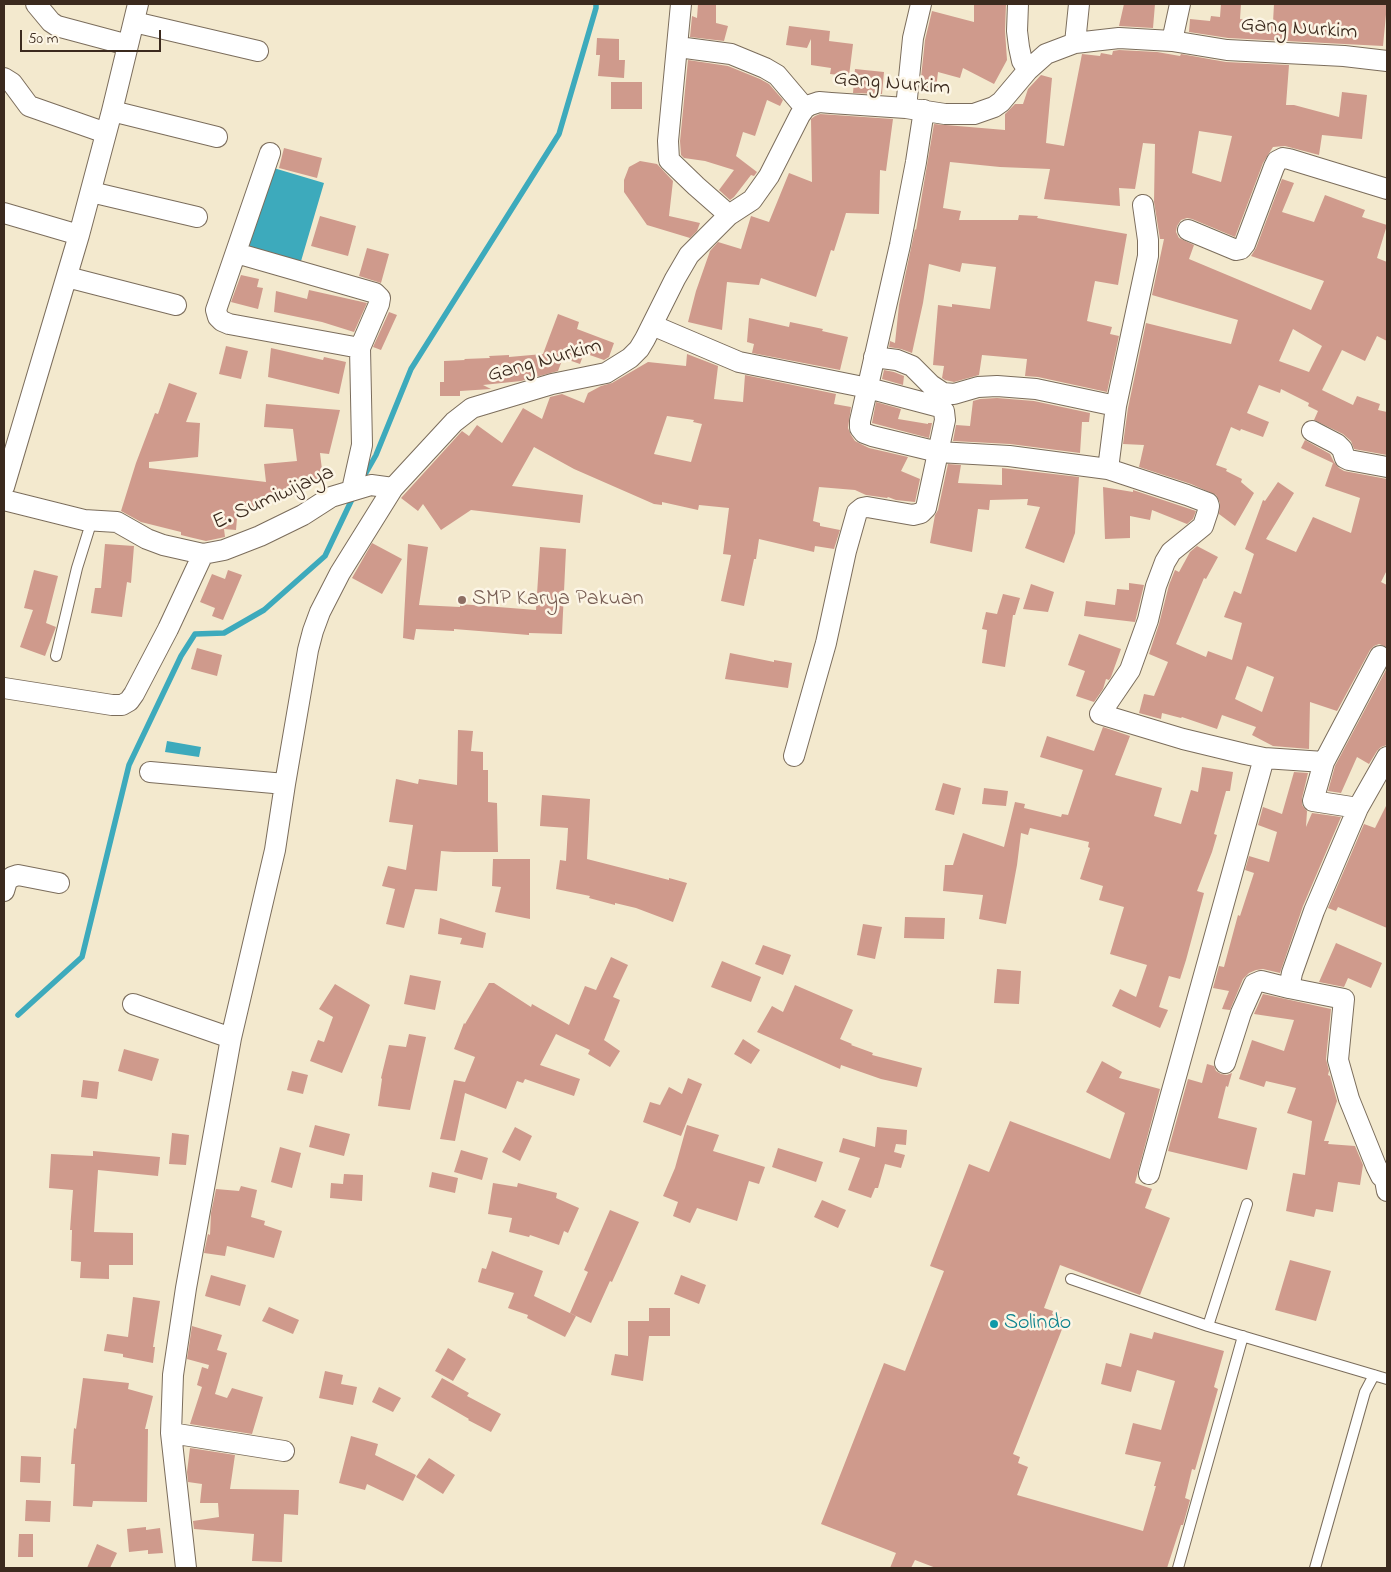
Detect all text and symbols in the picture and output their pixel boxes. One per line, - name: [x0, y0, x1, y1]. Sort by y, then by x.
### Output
- street label: Gang Nurkim: [1240, 13, 1358, 47]
- scale bar: [22, 20, 164, 52]
- text: 50 m: [28, 28, 58, 50]
- street label: Gang Nurkim: [833, 67, 951, 103]
- street label: Gang Nurkim: [485, 334, 605, 390]
- street label: E. Sumiwijaya: [209, 461, 339, 537]
- place label: SMP Karya Pakuan: [472, 587, 644, 613]
- marker: SMP Karya Pakuan: [456, 594, 468, 606]
- place label: Solindo: [1004, 1311, 1071, 1337]
- marker: Solindo: [988, 1318, 1000, 1330]

